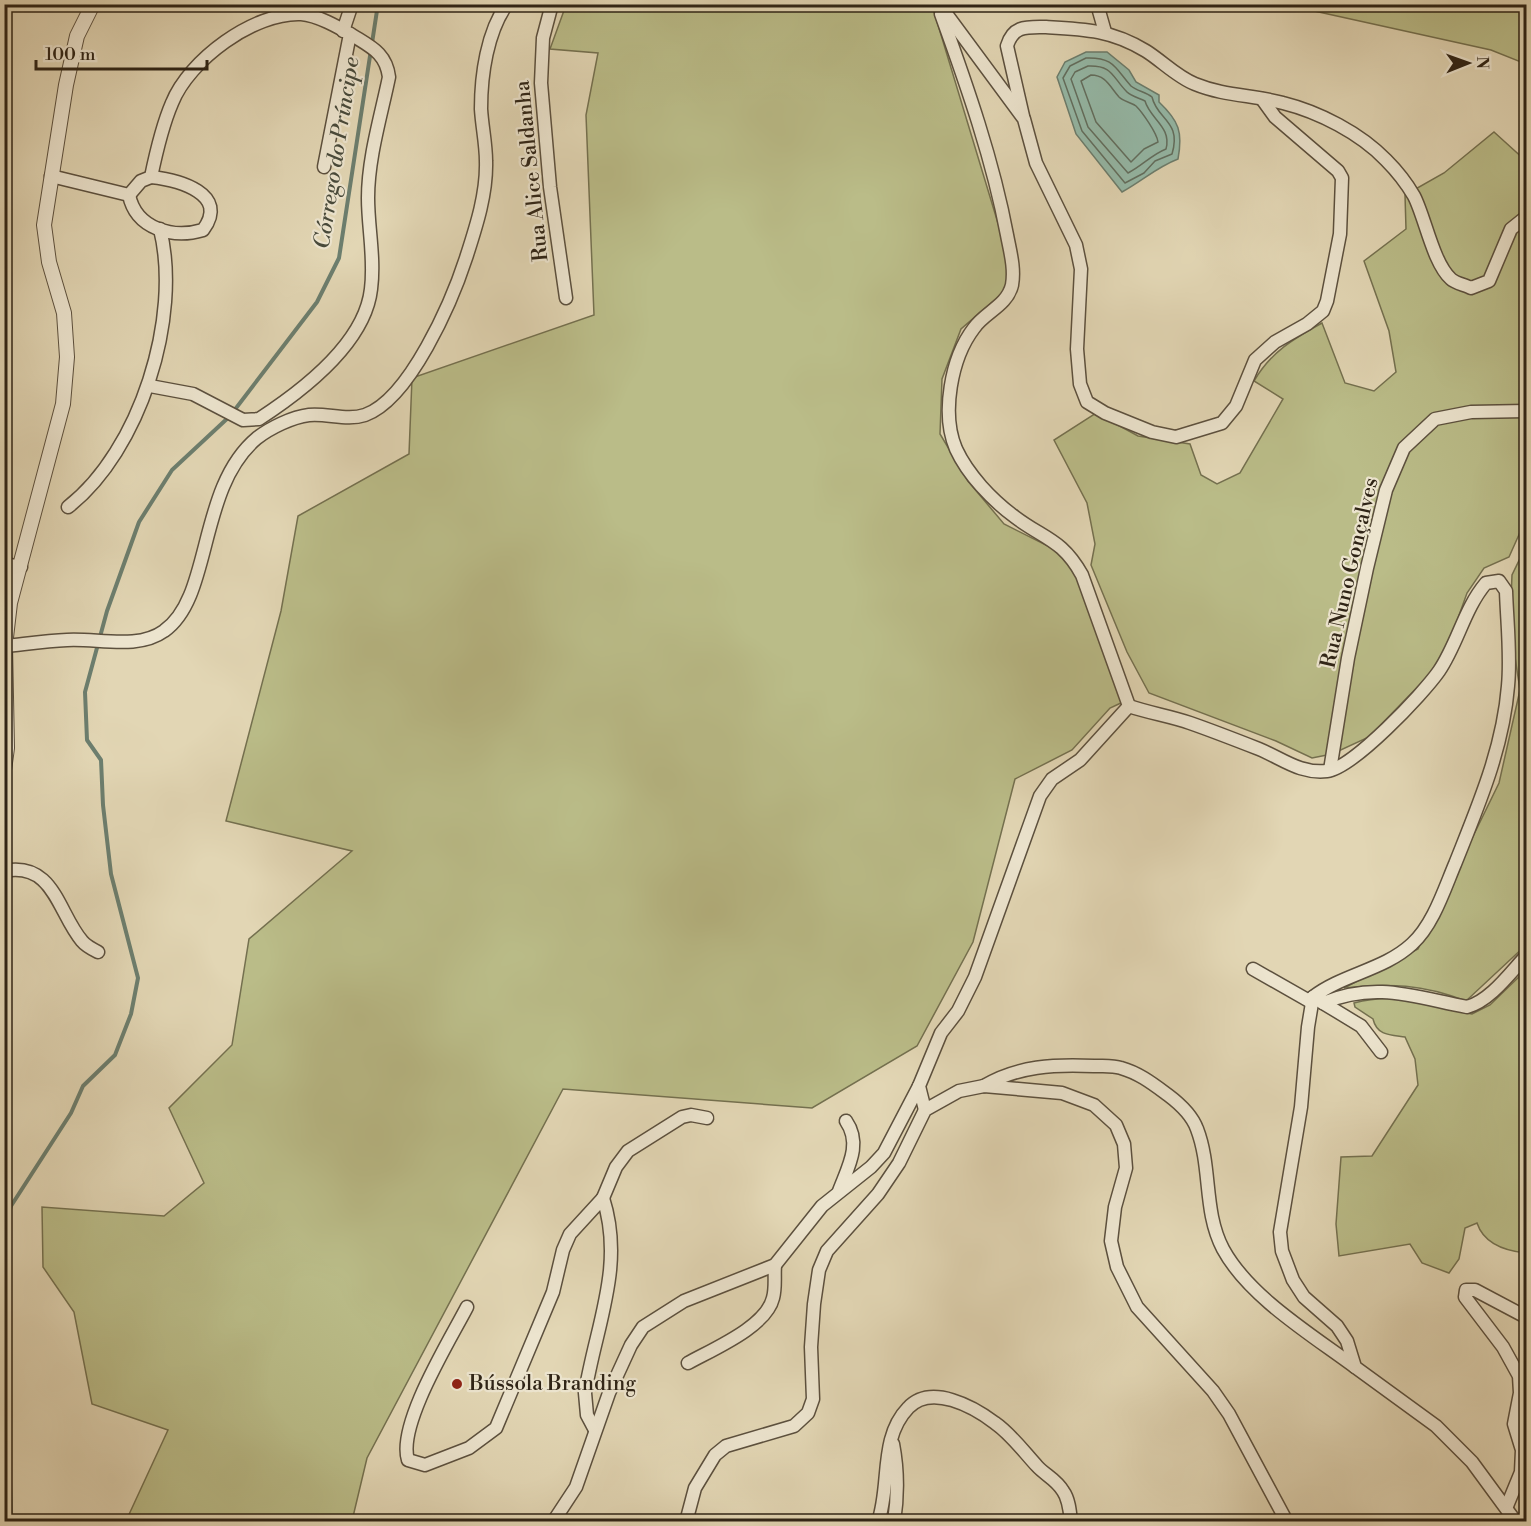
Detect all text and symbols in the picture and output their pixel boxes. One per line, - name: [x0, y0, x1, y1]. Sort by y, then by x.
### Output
- scale bar: [36, 33, 207, 71]
- north arrow: [1438, 33, 1498, 93]
- text: 100 m: [45, 43, 96, 66]
- water label: Córrego do Príncipe: [308, 55, 366, 251]
- text: N: [1472, 56, 1492, 70]
- street label: Rua Alice Saldanha: [510, 79, 554, 263]
- street label: Rua Nuno Gonçalves: [1315, 475, 1385, 671]
- place label: Bússola Branding: [468, 1371, 636, 1397]
- marker: Bússola Branding: [450, 1377, 464, 1391]

